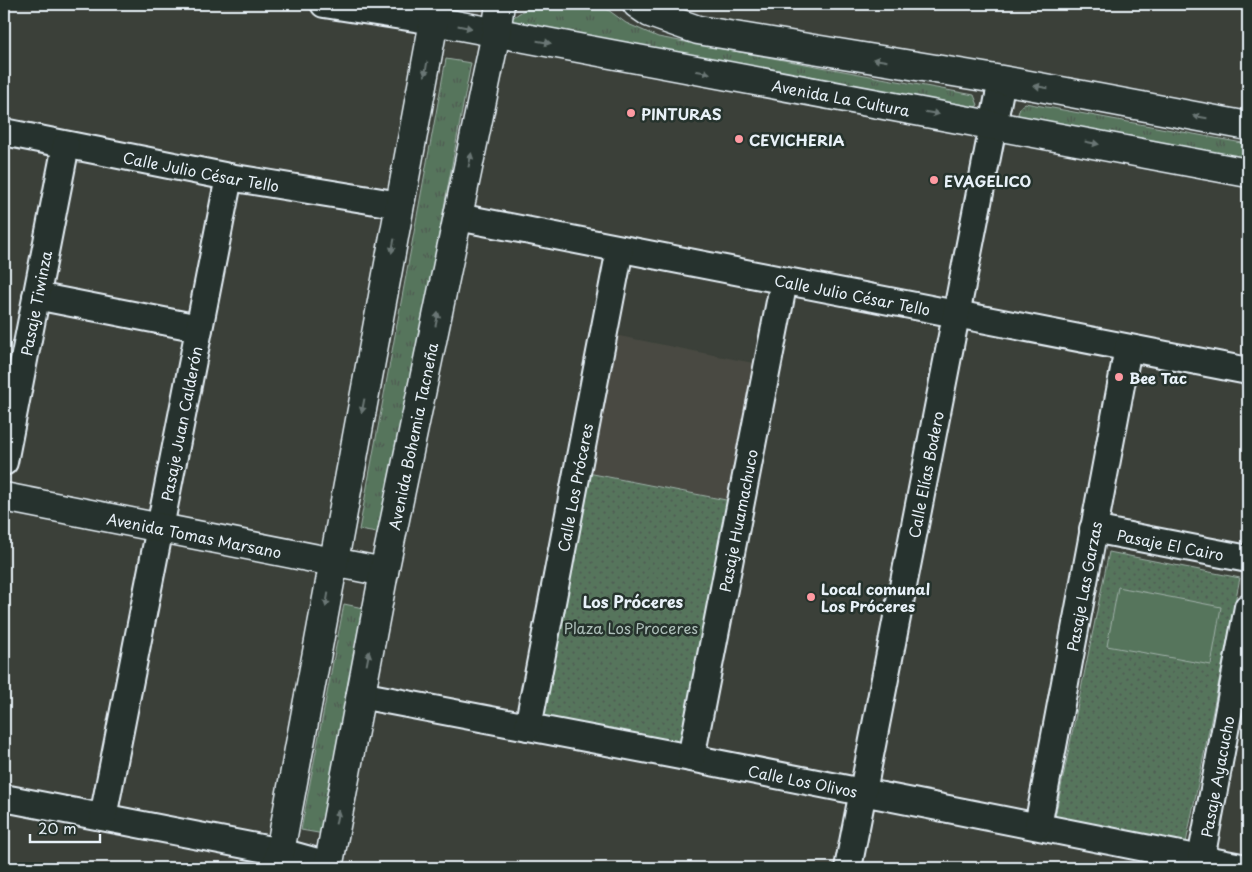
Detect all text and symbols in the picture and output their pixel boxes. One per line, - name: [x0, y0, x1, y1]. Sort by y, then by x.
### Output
- one-way arrow: [457, 24, 473, 32]
- one-way arrow: [536, 39, 552, 47]
- one-way arrow: [872, 56, 888, 64]
- one-way arrow: [421, 62, 429, 78]
- one-way arrow: [696, 68, 712, 76]
- street label: Avenida La Cultura: [770, 73, 912, 121]
- one-way arrow: [1032, 83, 1048, 91]
- place label: PINTURAS: [641, 102, 721, 125]
- marker: PINTURAS: [625, 107, 637, 119]
- one-way arrow: [924, 110, 940, 118]
- one-way arrow: [1193, 113, 1208, 121]
- place label: CEVICHERIA: [749, 128, 845, 151]
- marker: CEVICHERIA: [733, 133, 745, 145]
- one-way arrow: [1084, 140, 1100, 148]
- street label: Calle Julio César Tello: [121, 145, 281, 197]
- one-way arrow: [466, 151, 474, 167]
- place label: EVAGELICO: [944, 169, 1032, 192]
- marker: EVAGELICO: [928, 174, 940, 186]
- one-way arrow: [388, 239, 396, 255]
- street label: Pasaje Tiwinza: [14, 248, 57, 358]
- street label: Calle Julio César Tello: [773, 267, 933, 320]
- one-way arrow: [433, 310, 441, 326]
- street label: Avenida Bohemia Tacneña: [382, 340, 443, 532]
- street label: Pasaje Juan Calderón: [154, 344, 207, 503]
- place label: Bee Tac: [1129, 366, 1187, 389]
- marker: Bee Tac: [1113, 371, 1125, 383]
- one-way arrow: [359, 399, 367, 415]
- street label: Calle Elías Bodero: [901, 409, 949, 540]
- street label: Calle Los Próceres: [550, 421, 598, 554]
- street label: Pasaje Huamachuco: [712, 447, 762, 594]
- street label: Avenida Tomas Marsano: [105, 506, 284, 563]
- street label: Pasaje Las Garzas: [1060, 519, 1107, 653]
- street label: Pasaje El Cairo: [1115, 522, 1226, 566]
- place label: Local comunal Los Próceres: [821, 577, 930, 617]
- district label: Los Próceres: [583, 589, 684, 613]
- marker: Local comunal Los Próceres: [805, 591, 817, 603]
- one-way arrow: [323, 593, 331, 609]
- park label: Plaza Los Proceres: [564, 616, 698, 639]
- one-way arrow: [364, 649, 372, 665]
- street label: Pasaje Ayacucho: [1194, 714, 1239, 839]
- street label: Calle Los Olivos: [746, 758, 860, 802]
- one-way arrow: [334, 809, 342, 825]
- scale bar: [30, 812, 100, 844]
- text: 20 m: [38, 816, 77, 839]

